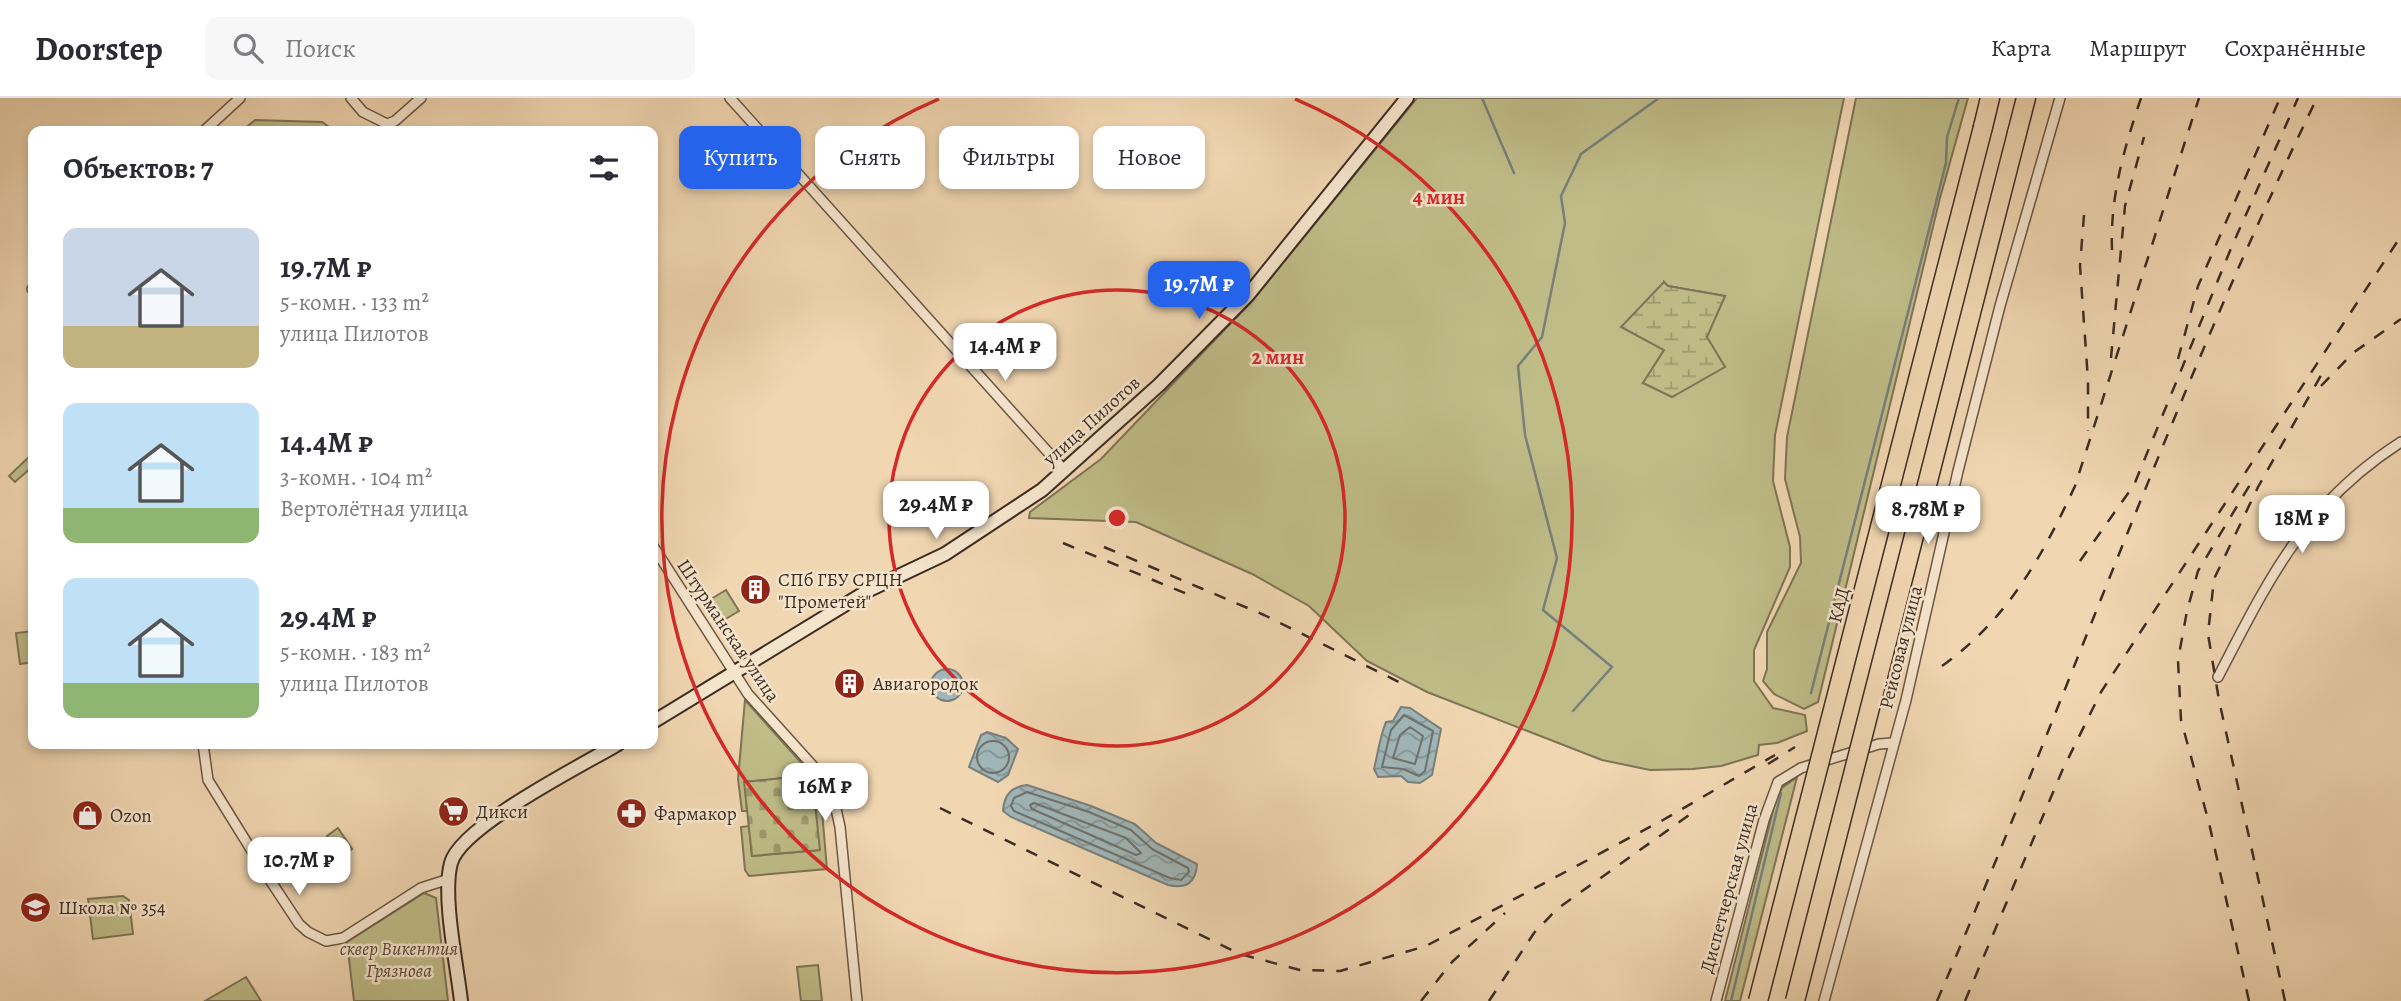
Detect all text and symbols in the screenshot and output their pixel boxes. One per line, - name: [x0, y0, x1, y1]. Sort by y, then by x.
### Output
- search box: [205, 17, 695, 80]
- text: Doorstep: [35, 26, 163, 71]
- icon: search: [229, 29, 267, 67]
- text: Поиск: [285, 31, 356, 66]
- text: Карта: [1991, 32, 2051, 64]
- text: Маршрут: [2089, 32, 2187, 64]
- text: Сохранённые: [2225, 32, 2366, 64]
- chip: Купить: [679, 126, 801, 189]
- chip: Снять: [815, 126, 925, 189]
- chip: Фильтры: [939, 126, 1079, 189]
- chip: Новое: [1093, 126, 1205, 189]
- text: Объектов: 7: [63, 148, 213, 188]
- icon: filters: [585, 149, 623, 187]
- text: 4 мин: [1413, 183, 1465, 211]
- text: 19.7M ₽: [280, 247, 371, 287]
- icon: home: [119, 256, 203, 340]
- pin: 19.7M ₽: [1134, 262, 1264, 321]
- text: 19.7M ₽: [1164, 268, 1234, 299]
- text: 5-комн. · 133 m²: [280, 287, 429, 318]
- text: улица Пилотов: [280, 318, 429, 349]
- pin: 14.4M ₽: [940, 324, 1070, 383]
- text: 14.4M ₽: [969, 330, 1041, 361]
- text: 2 мин: [1252, 343, 1304, 371]
- street label: улица Пилотов: [1037, 370, 1146, 472]
- text: 14.4M ₽: [280, 422, 373, 462]
- icon: home: [119, 431, 203, 515]
- text: 3-комн. · 104 m²: [280, 462, 432, 493]
- pin: 29.4M ₽: [871, 482, 1001, 541]
- pin: 8.78M ₽: [1863, 486, 1993, 546]
- text: 29.4M ₽: [899, 488, 973, 519]
- text: Вертолётная улица: [280, 493, 468, 524]
- text: 8.78M ₽: [1891, 493, 1965, 524]
- pin: 18M ₽: [2253, 496, 2351, 555]
- text: 18M ₽: [2275, 502, 2329, 533]
- centre of rings: [1105, 506, 1129, 530]
- street label: Штурманская улица: [670, 554, 786, 708]
- place label: СПб ГБУ СРЦН "Прометей": [778, 567, 903, 615]
- building icon: СПб ГБУ СРЦН "Прометей": [738, 573, 772, 607]
- street label: Рейсовая улица: [1873, 583, 1929, 712]
- street label: КАД: [1822, 585, 1856, 626]
- text: 29.4M ₽: [280, 597, 376, 637]
- icon: home: [119, 606, 203, 690]
- text: 5-комн. · 183 m²: [280, 637, 431, 668]
- building icon: Авиагородок: [833, 666, 867, 700]
- text: улица Пилотов: [280, 668, 429, 699]
- place label: Авиагородок: [872, 671, 979, 697]
- pin: 16M ₽: [776, 764, 874, 823]
- text: 16M ₽: [798, 770, 852, 801]
- supermarket icon: Дикси: [436, 794, 470, 828]
- pharmacy icon: Фармакор: [614, 796, 648, 830]
- shop icon: Ozon: [70, 798, 104, 832]
- place label: Дикси: [476, 799, 528, 825]
- street label: Диспетчерская улица: [1694, 800, 1764, 976]
- place label: Фармакор: [654, 801, 737, 827]
- place label: Ozon: [110, 803, 152, 829]
- pin: 10.7M ₽: [234, 838, 364, 897]
- text: 10.7M ₽: [264, 844, 334, 875]
- school or university icon: Школа № 354: [18, 890, 52, 924]
- place label: Школа № 354: [58, 895, 166, 921]
- park label: сквер Викентия Грязнова: [340, 936, 459, 984]

